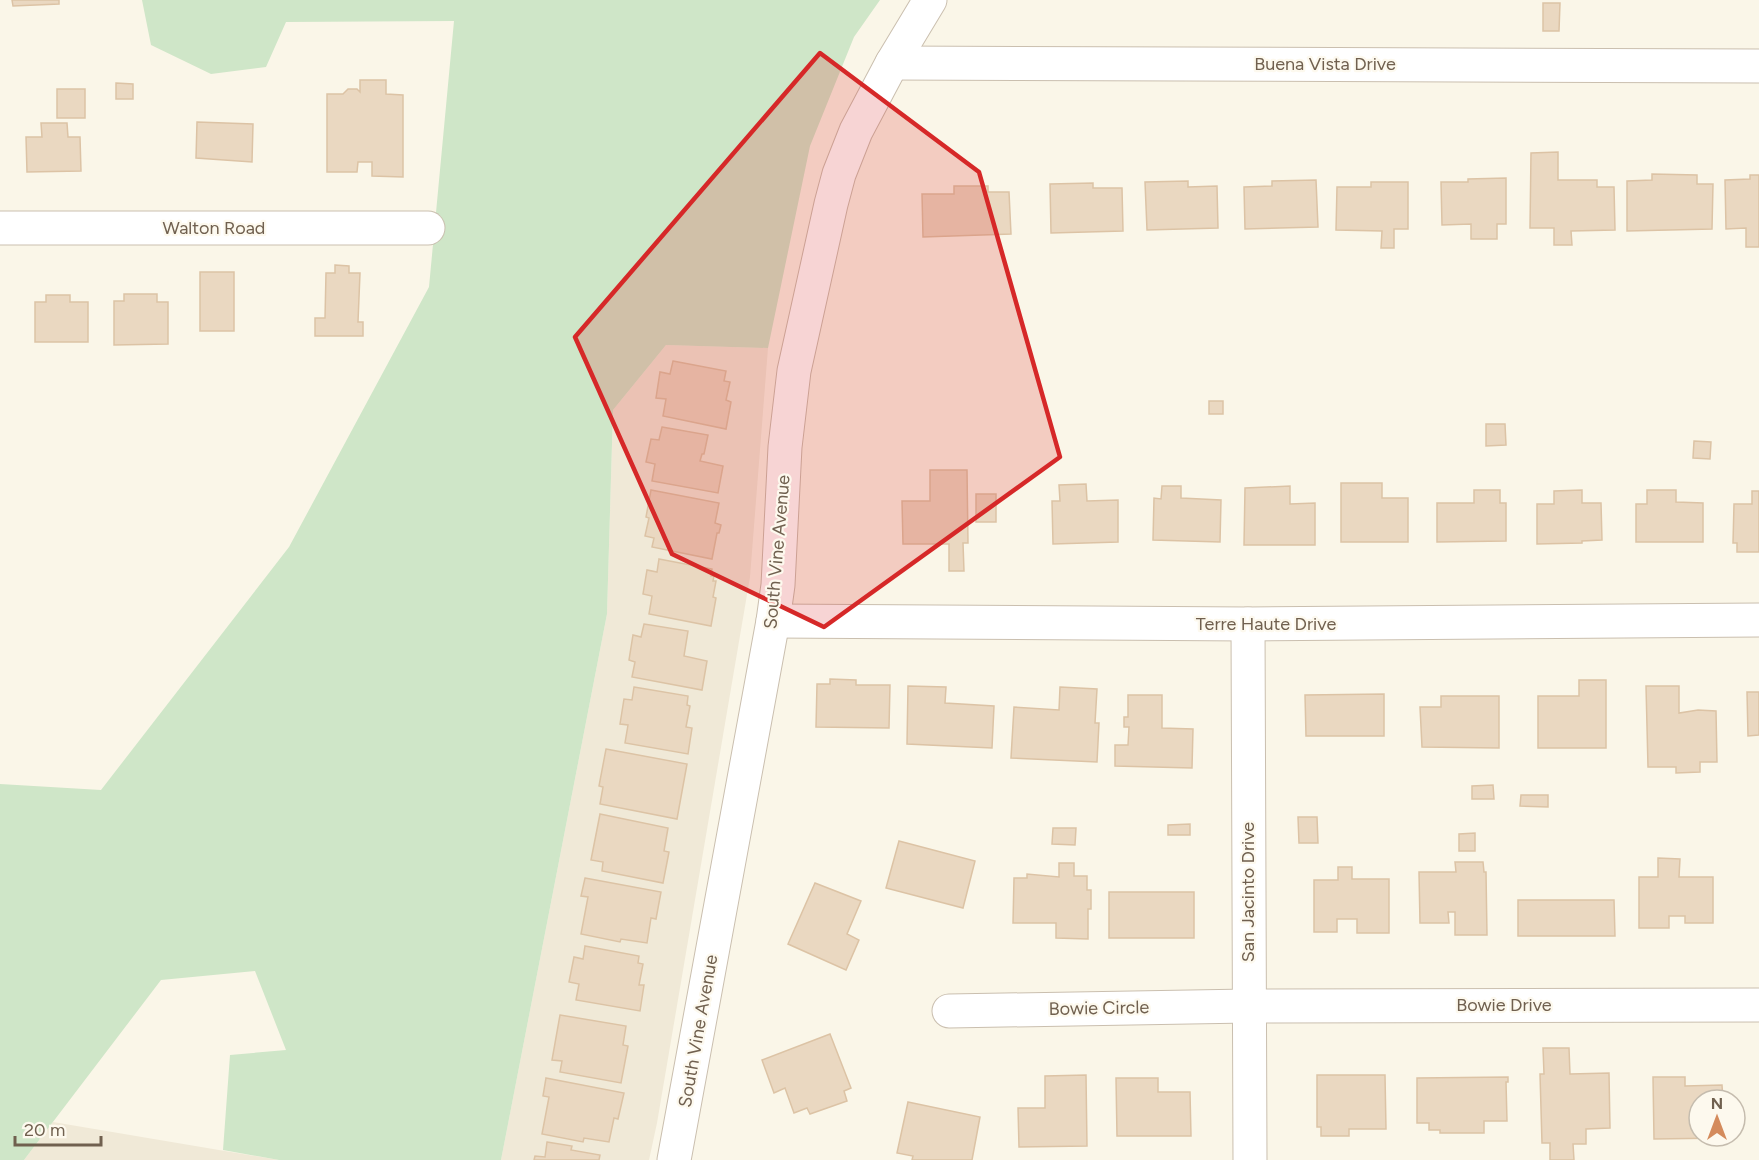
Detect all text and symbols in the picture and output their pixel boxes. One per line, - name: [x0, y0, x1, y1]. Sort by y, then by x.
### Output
- street label: Buena Vista Drive: [1254, 53, 1396, 75]
- street label: Walton Road: [163, 217, 265, 239]
- street label: South Vine Avenue: [759, 474, 795, 630]
- street label: Terre Haute Drive: [1196, 613, 1336, 635]
- street label: San Jacinto Drive: [1237, 822, 1259, 962]
- street label: South Vine Avenue: [674, 953, 722, 1109]
- street label: Bowie Drive: [1456, 994, 1552, 1016]
- street label: Bowie Circle: [1049, 996, 1150, 1020]
- north arrow: [1687, 1088, 1747, 1148]
- text: N: [1711, 1094, 1723, 1113]
- scale bar: [15, 1109, 100, 1147]
- text: 20 m: [24, 1119, 65, 1141]

